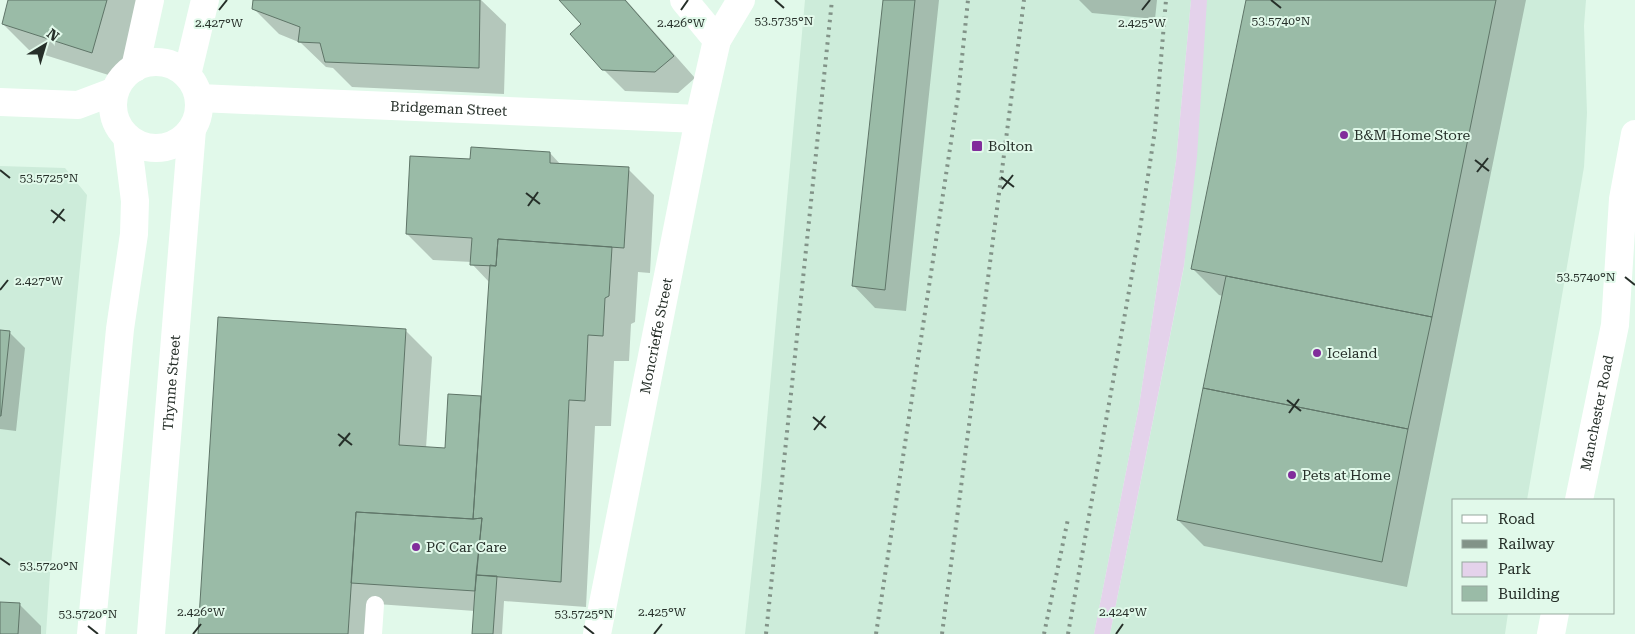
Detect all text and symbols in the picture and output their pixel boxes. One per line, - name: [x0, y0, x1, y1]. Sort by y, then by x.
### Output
- text: 53.5735°N: [755, 14, 814, 28]
- text: 53.5740°N: [1252, 14, 1311, 28]
- text: 2.427°W: [195, 16, 244, 30]
- text: 2.426°W: [657, 16, 706, 30]
- text: 2.425°W: [1118, 16, 1167, 30]
- north arrow: [20, 20, 70, 70]
- text: N: [44, 25, 62, 45]
- street label: Bridgeman Street: [390, 98, 508, 119]
- place label: B&M Home Store: [1354, 127, 1470, 143]
- marker: B&M Home Store: [1338, 129, 1350, 141]
- place label: Bolton: [988, 138, 1033, 154]
- marker: Bolton: [970, 139, 984, 153]
- text: 53.5725°N: [20, 171, 79, 185]
- text: 53.5740°N: [1557, 270, 1616, 284]
- text: 2.427°W: [15, 274, 64, 288]
- street label: Moncrieffe Street: [637, 276, 675, 395]
- street label: Thynne Street: [160, 334, 183, 431]
- place label: Iceland: [1327, 345, 1377, 361]
- marker: Iceland: [1311, 347, 1323, 359]
- street label: Manchester Road: [1577, 354, 1617, 472]
- place label: Pets at Home: [1302, 467, 1391, 483]
- marker: Pets at Home: [1286, 469, 1298, 481]
- legend: [1452, 499, 1615, 614]
- text: Road: [1498, 510, 1535, 528]
- text: Railway: [1498, 535, 1555, 553]
- place label: PC Car Care: [426, 539, 507, 555]
- marker: PC Car Care: [410, 541, 422, 553]
- text: 53.5720°N: [20, 559, 79, 573]
- text: Park: [1498, 560, 1532, 578]
- text: Building: [1498, 585, 1560, 603]
- text: 2.426°W: [177, 605, 226, 619]
- text: 2.425°W: [638, 605, 687, 619]
- text: 2.424°W: [1099, 605, 1148, 619]
- text: 53.5720°N: [59, 607, 118, 621]
- text: 53.5725°N: [555, 607, 614, 621]

